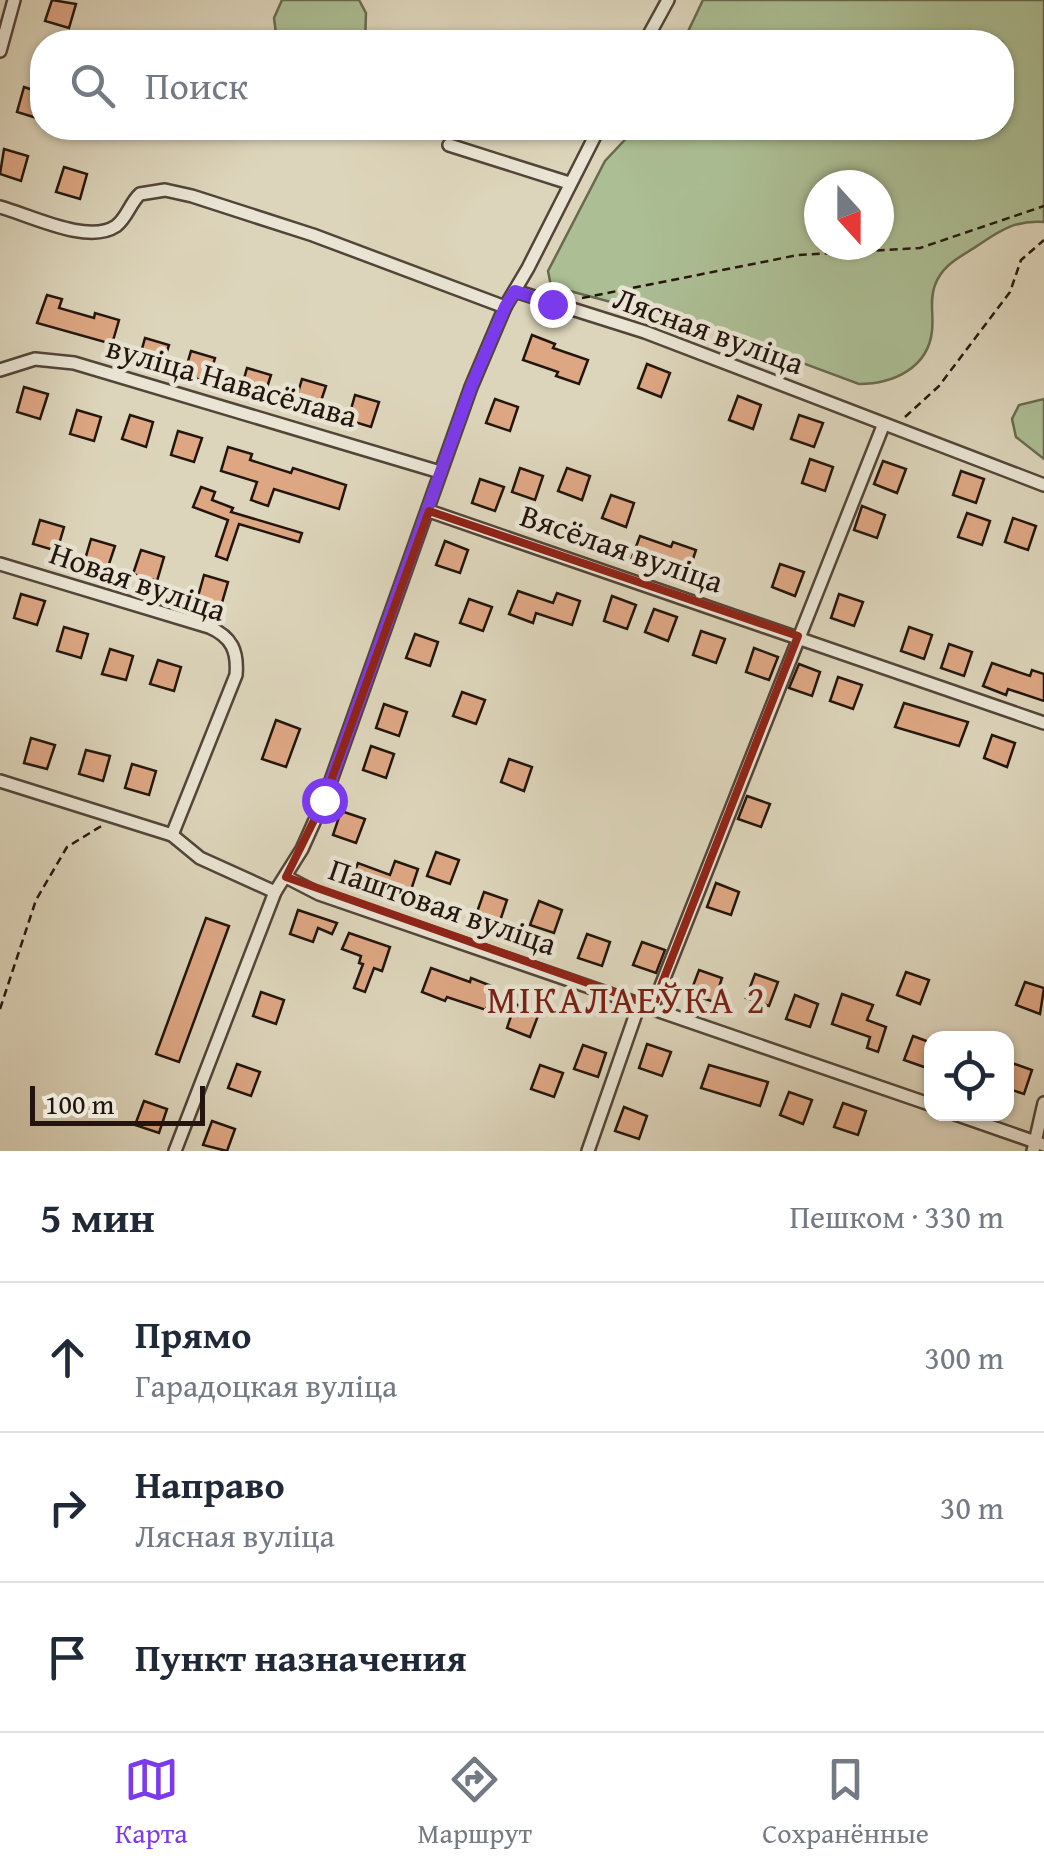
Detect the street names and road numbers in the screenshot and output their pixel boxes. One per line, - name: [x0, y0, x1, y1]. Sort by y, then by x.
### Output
- street label: Лясная вуліца: [607, 274, 812, 386]
- street label: вуліца Навасёлава: [101, 323, 364, 440]
- street label: Вясёлая вуліца: [514, 491, 730, 605]
- street label: Новая вуліца: [44, 529, 233, 633]
- street label: Паштовая вуліца: [323, 845, 564, 967]

